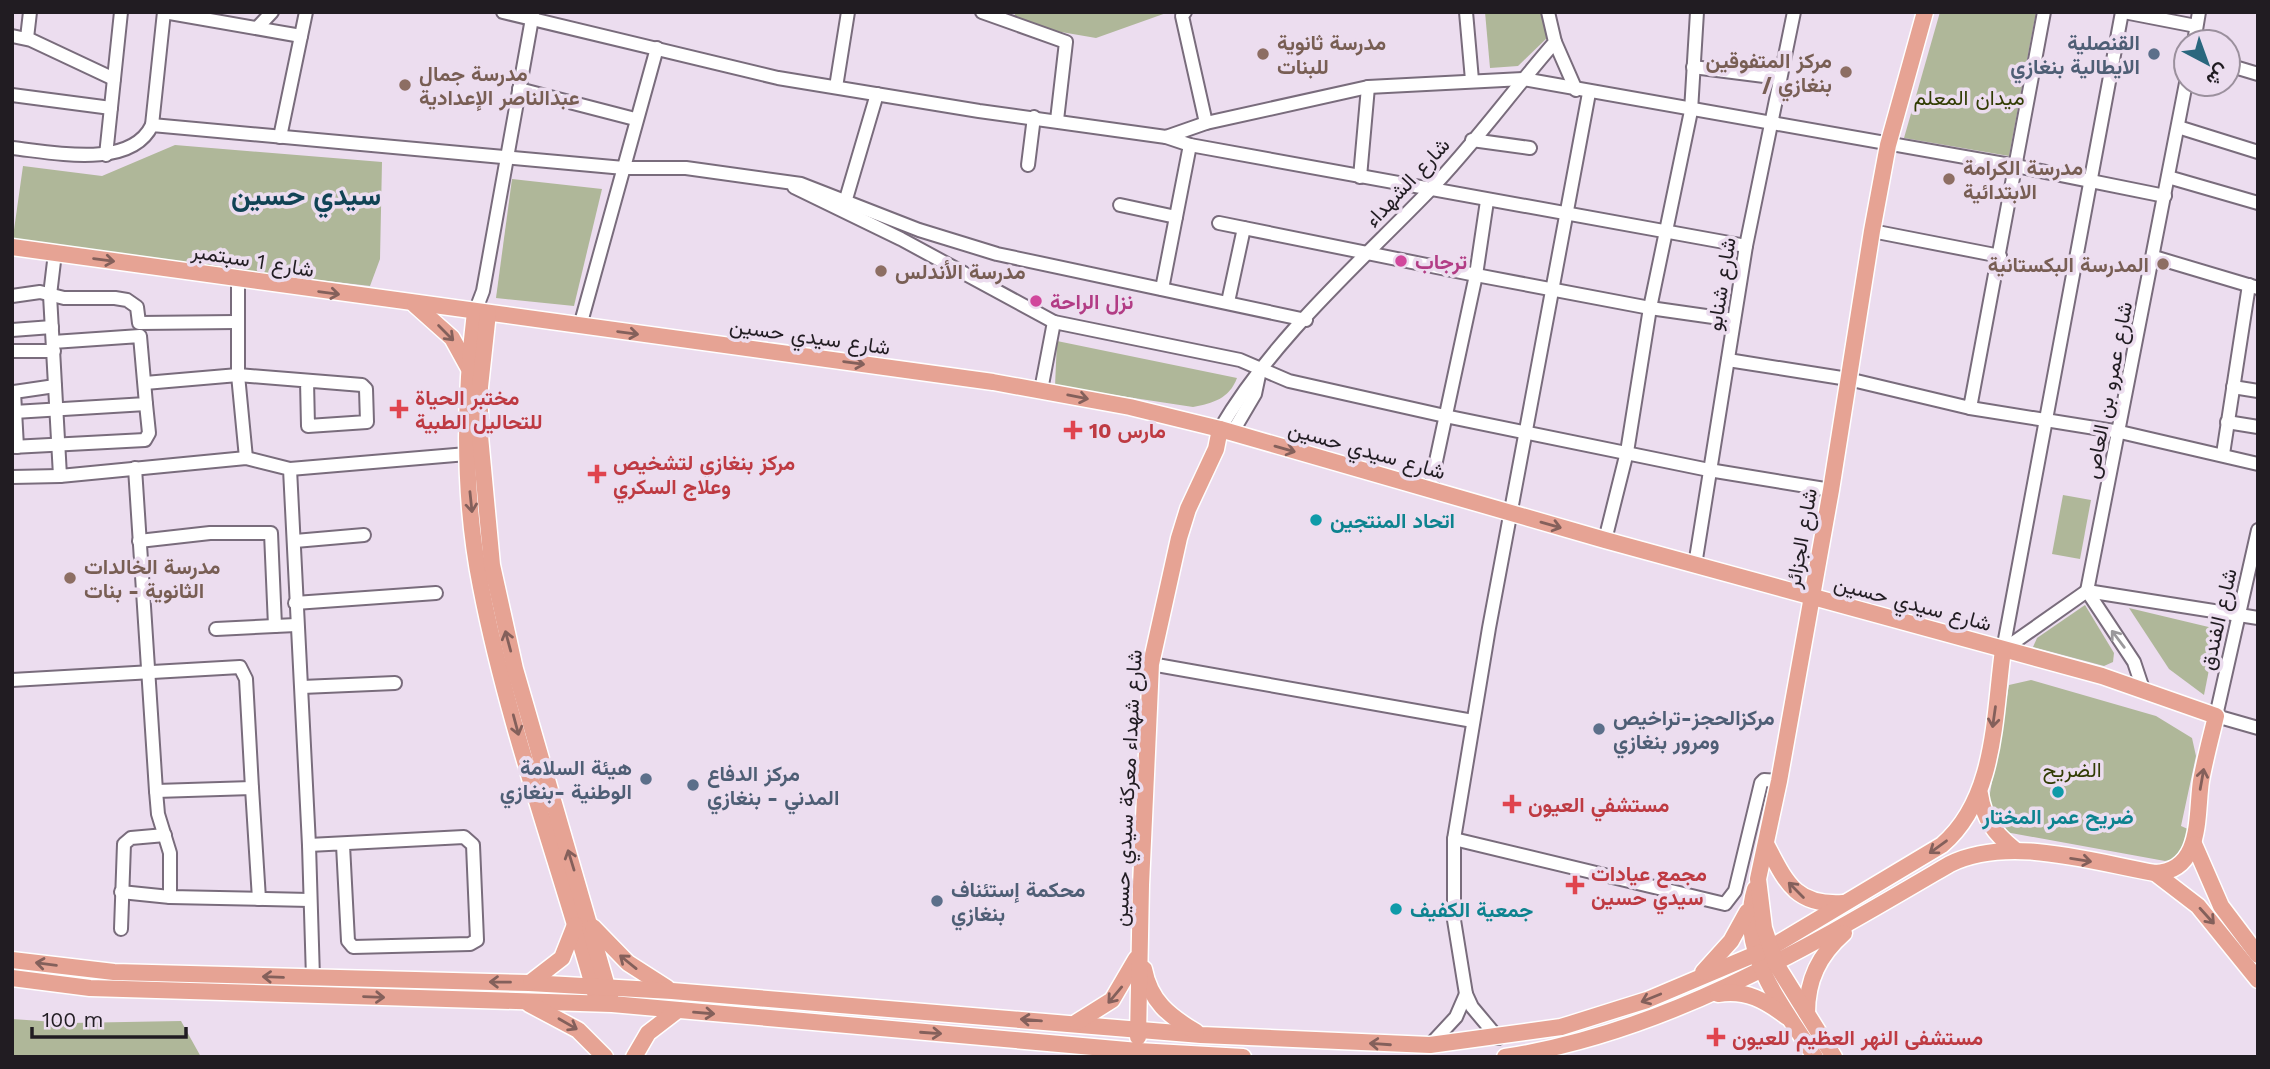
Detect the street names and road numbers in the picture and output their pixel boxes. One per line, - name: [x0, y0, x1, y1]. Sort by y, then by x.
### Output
- street label: شارع الشهداء: [1359, 132, 1456, 233]
- street label: شارع شنابو: [1701, 236, 1743, 333]
- street label: شارع 1 سبتمبر: [189, 238, 316, 284]
- street label: شارع عمرو بن العاص: [2079, 299, 2139, 481]
- street label: شارع سيدي حسين: [727, 312, 892, 365]
- street label: شارع سيدي حسين: [1284, 416, 1448, 489]
- street label: شارع الجزائر: [1780, 486, 1824, 591]
- street label: شارع الفندق: [2194, 566, 2244, 673]
- street label: شارع سيدي حسين: [1830, 570, 1994, 641]
- street label: شارع شهداء معركة سيدي حسين: [1107, 649, 1152, 927]

